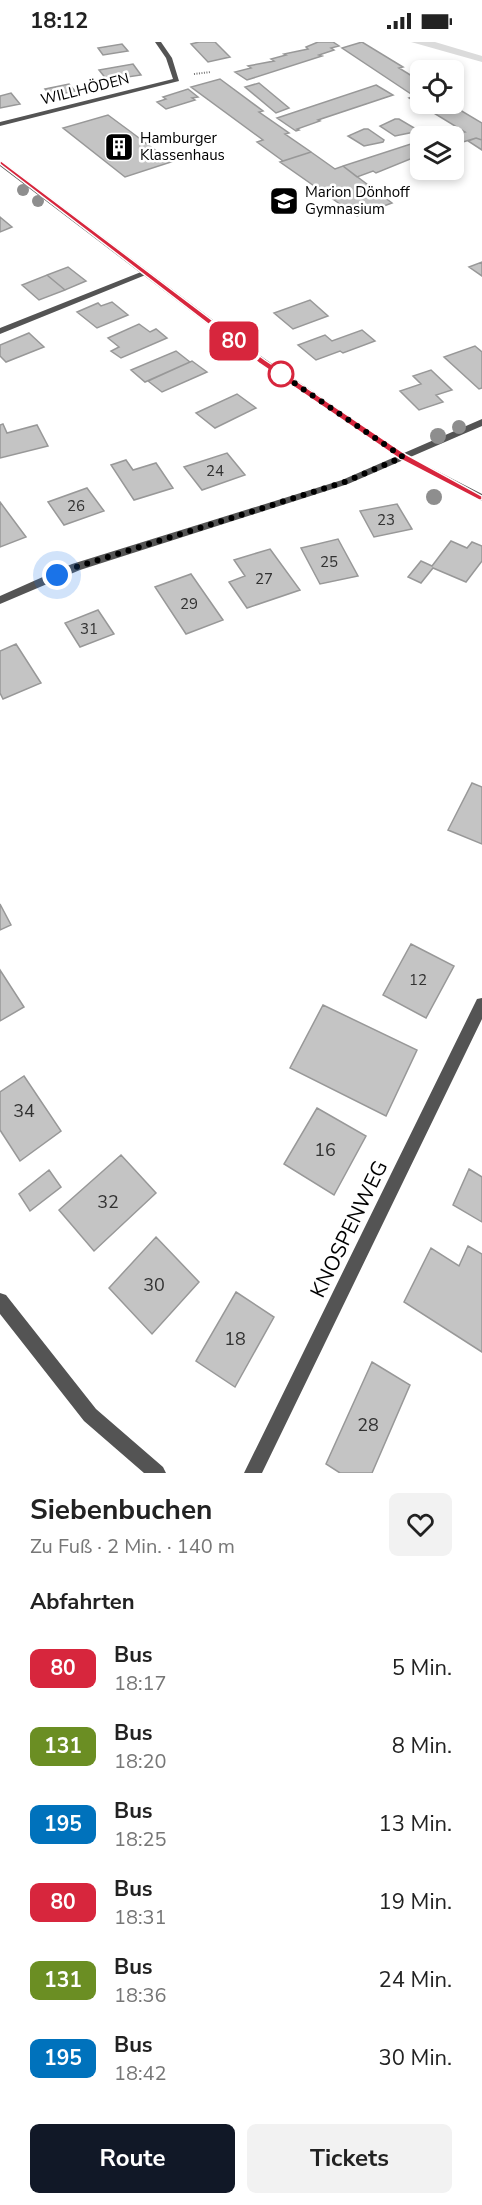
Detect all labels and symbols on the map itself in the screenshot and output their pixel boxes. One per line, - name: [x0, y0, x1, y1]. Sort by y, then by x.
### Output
- street label: WILLHÖDEN: [39, 68, 131, 110]
- place label: Hamburger Klassenhaus: [140, 128, 225, 165]
- building icon: Hamburger Klassenhaus: [103, 131, 135, 163]
- place label: Marion Dönhoff Gymnasium: [305, 182, 411, 219]
- school or university icon: Marion Dönhoff Gymnasium: [268, 185, 300, 217]
- line badge: 80: [207, 322, 261, 360]
- unlabelled marker: [268, 361, 294, 387]
- house number: 24: [206, 461, 224, 481]
- house number: 26: [67, 496, 85, 516]
- house number: 23: [377, 510, 395, 530]
- house number: 25: [320, 552, 338, 572]
- your location: [42, 560, 72, 590]
- house number: 27: [255, 569, 273, 589]
- house number: 29: [180, 594, 198, 614]
- house number: 31: [80, 619, 98, 639]
- house number: 12: [409, 970, 427, 990]
- house number: 34: [13, 1099, 35, 1123]
- house number: 16: [314, 1138, 336, 1162]
- street label: KNOSPENWEG: [304, 1156, 394, 1302]
- house number: 32: [97, 1190, 119, 1214]
- house number: 30: [143, 1273, 165, 1297]
- house number: 18: [224, 1327, 246, 1351]
- house number: 28: [357, 1413, 379, 1437]

